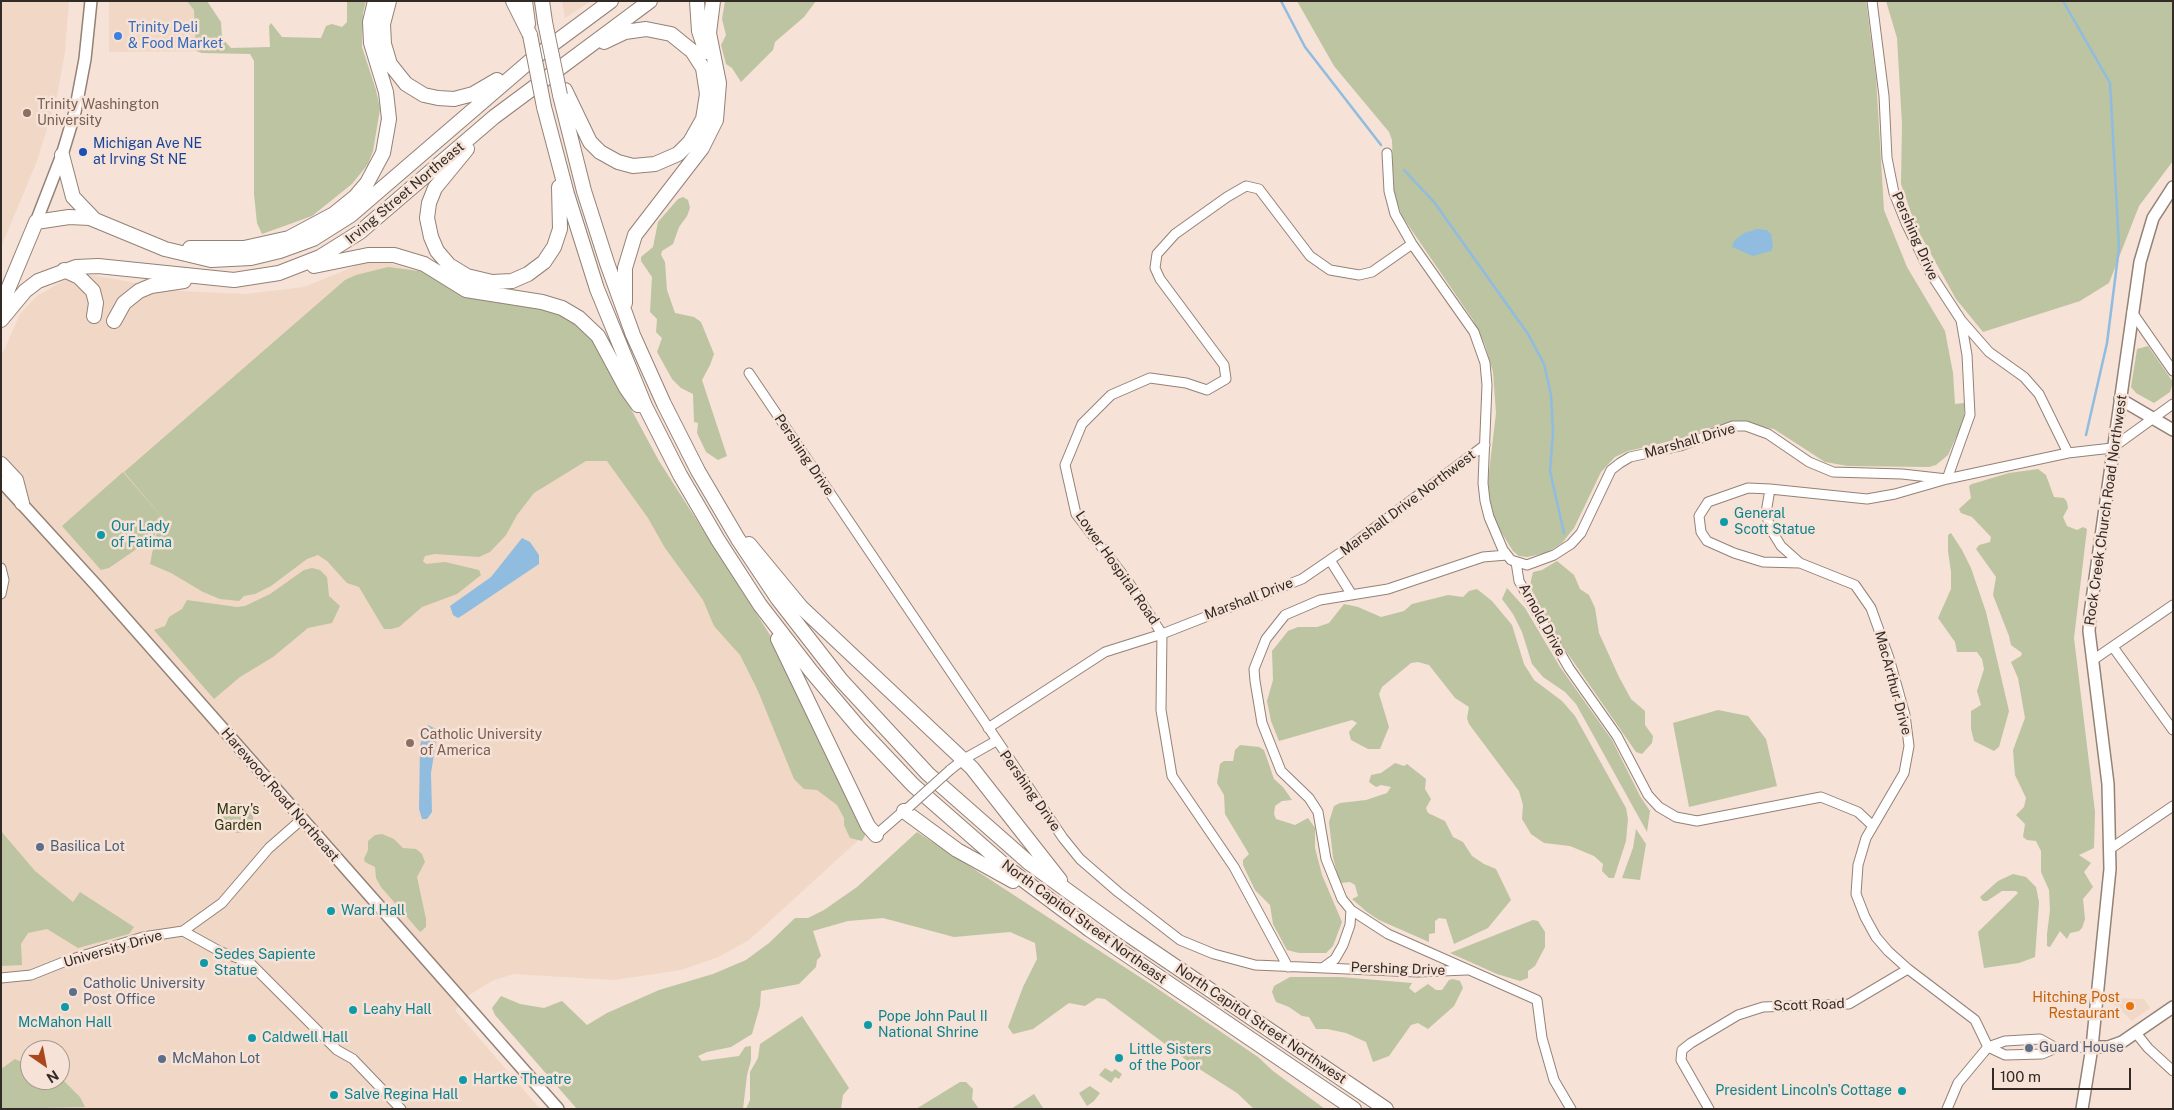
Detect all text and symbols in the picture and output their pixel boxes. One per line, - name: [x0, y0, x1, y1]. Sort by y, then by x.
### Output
- place label: Trinity Deli & Food Market: [128, 20, 223, 52]
- marker: Trinity Deli & Food Market: [112, 30, 124, 42]
- place label: Trinity Washington University: [37, 97, 159, 130]
- marker: Trinity Washington University: [21, 107, 33, 119]
- place label: Michigan Ave NE at Irving St NE: [93, 136, 202, 168]
- street label: Irving Street Northeast: [342, 138, 468, 248]
- marker: Michigan Ave NE at Irving St NE: [77, 146, 89, 158]
- street label: Pershing Drive: [1888, 189, 1942, 283]
- street label: Rock Creek Church Road Northwest: [2081, 394, 2131, 626]
- street label: Pershing Drive: [771, 411, 837, 499]
- street label: Marshall Drive: [1643, 420, 1737, 462]
- street label: Marshall Drive Northwest: [1337, 447, 1479, 559]
- place label: General Scott Statue: [1734, 506, 1816, 538]
- street label: Lower Hospital Road: [1072, 508, 1162, 628]
- marker: General Scott Statue: [1718, 516, 1730, 528]
- place label: Our Lady of Fatima: [111, 519, 172, 552]
- marker: Our Lady of Fatima: [95, 529, 107, 541]
- street label: Marshall Drive: [1202, 574, 1296, 624]
- street label: Arnold Drive: [1515, 581, 1569, 659]
- street label: MacArthur Drive: [1871, 629, 1915, 737]
- street label: Harewood Road Northeast: [217, 725, 343, 865]
- place label: Catholic University of America: [420, 727, 542, 760]
- marker: Catholic University of America: [404, 737, 416, 749]
- street label: Pershing Drive: [996, 747, 1064, 835]
- park label: Mary's Garden: [214, 802, 262, 834]
- place label: Basilica Lot: [50, 839, 125, 855]
- marker: Basilica Lot: [34, 841, 46, 853]
- street label: North Capitol Street Northeast: [998, 856, 1170, 988]
- place label: Ward Hall: [341, 903, 405, 919]
- marker: Ward Hall: [325, 905, 337, 917]
- street label: University Drive: [62, 927, 164, 971]
- place label: Sedes Sapiente Statue: [214, 947, 316, 980]
- marker: Sedes Sapiente Statue: [198, 957, 210, 969]
- street label: Pershing Drive: [1350, 959, 1446, 979]
- street label: North Capitol Street Northwest: [1172, 960, 1350, 1088]
- place label: Catholic University Post Office: [83, 976, 205, 1009]
- marker: Catholic University Post Office: [67, 986, 79, 998]
- place label: Hitching Post Restaurant: [2032, 990, 2120, 1022]
- street label: Scott Road: [1773, 995, 1845, 1015]
- marker: Hitching Post Restaurant: [2124, 1000, 2136, 1012]
- marker: McMahon Hall: [59, 1001, 71, 1013]
- place label: Leahy Hall: [363, 1002, 432, 1018]
- marker: Leahy Hall: [347, 1004, 359, 1016]
- place label: Pope John Paul II National Shrine: [878, 1009, 988, 1042]
- place label: McMahon Hall: [18, 1015, 112, 1031]
- marker: Pope John Paul II National Shrine: [862, 1019, 874, 1031]
- place label: Caldwell Hall: [262, 1030, 349, 1046]
- marker: Caldwell Hall: [246, 1032, 258, 1044]
- north arrow: [20, 1040, 70, 1090]
- place label: Guard House: [2039, 1040, 2124, 1056]
- place label: Little Sisters of the Poor: [1129, 1042, 1211, 1074]
- marker: Guard House: [2023, 1042, 2035, 1054]
- place label: McMahon Lot: [172, 1051, 260, 1067]
- marker: Little Sisters of the Poor: [1113, 1052, 1125, 1064]
- marker: McMahon Lot: [156, 1053, 168, 1065]
- scale bar: [1994, 1058, 2133, 1090]
- text: N: [44, 1067, 62, 1086]
- text: 100 m: [2000, 1068, 2041, 1085]
- place label: Hartke Theatre: [473, 1072, 571, 1088]
- marker: Hartke Theatre: [457, 1074, 469, 1086]
- place label: President Lincoln's Cottage: [1715, 1083, 1892, 1099]
- marker: President Lincoln's Cottage: [1896, 1085, 1908, 1097]
- place label: Salve Regina Hall: [344, 1087, 459, 1103]
- marker: Salve Regina Hall: [328, 1089, 340, 1101]

